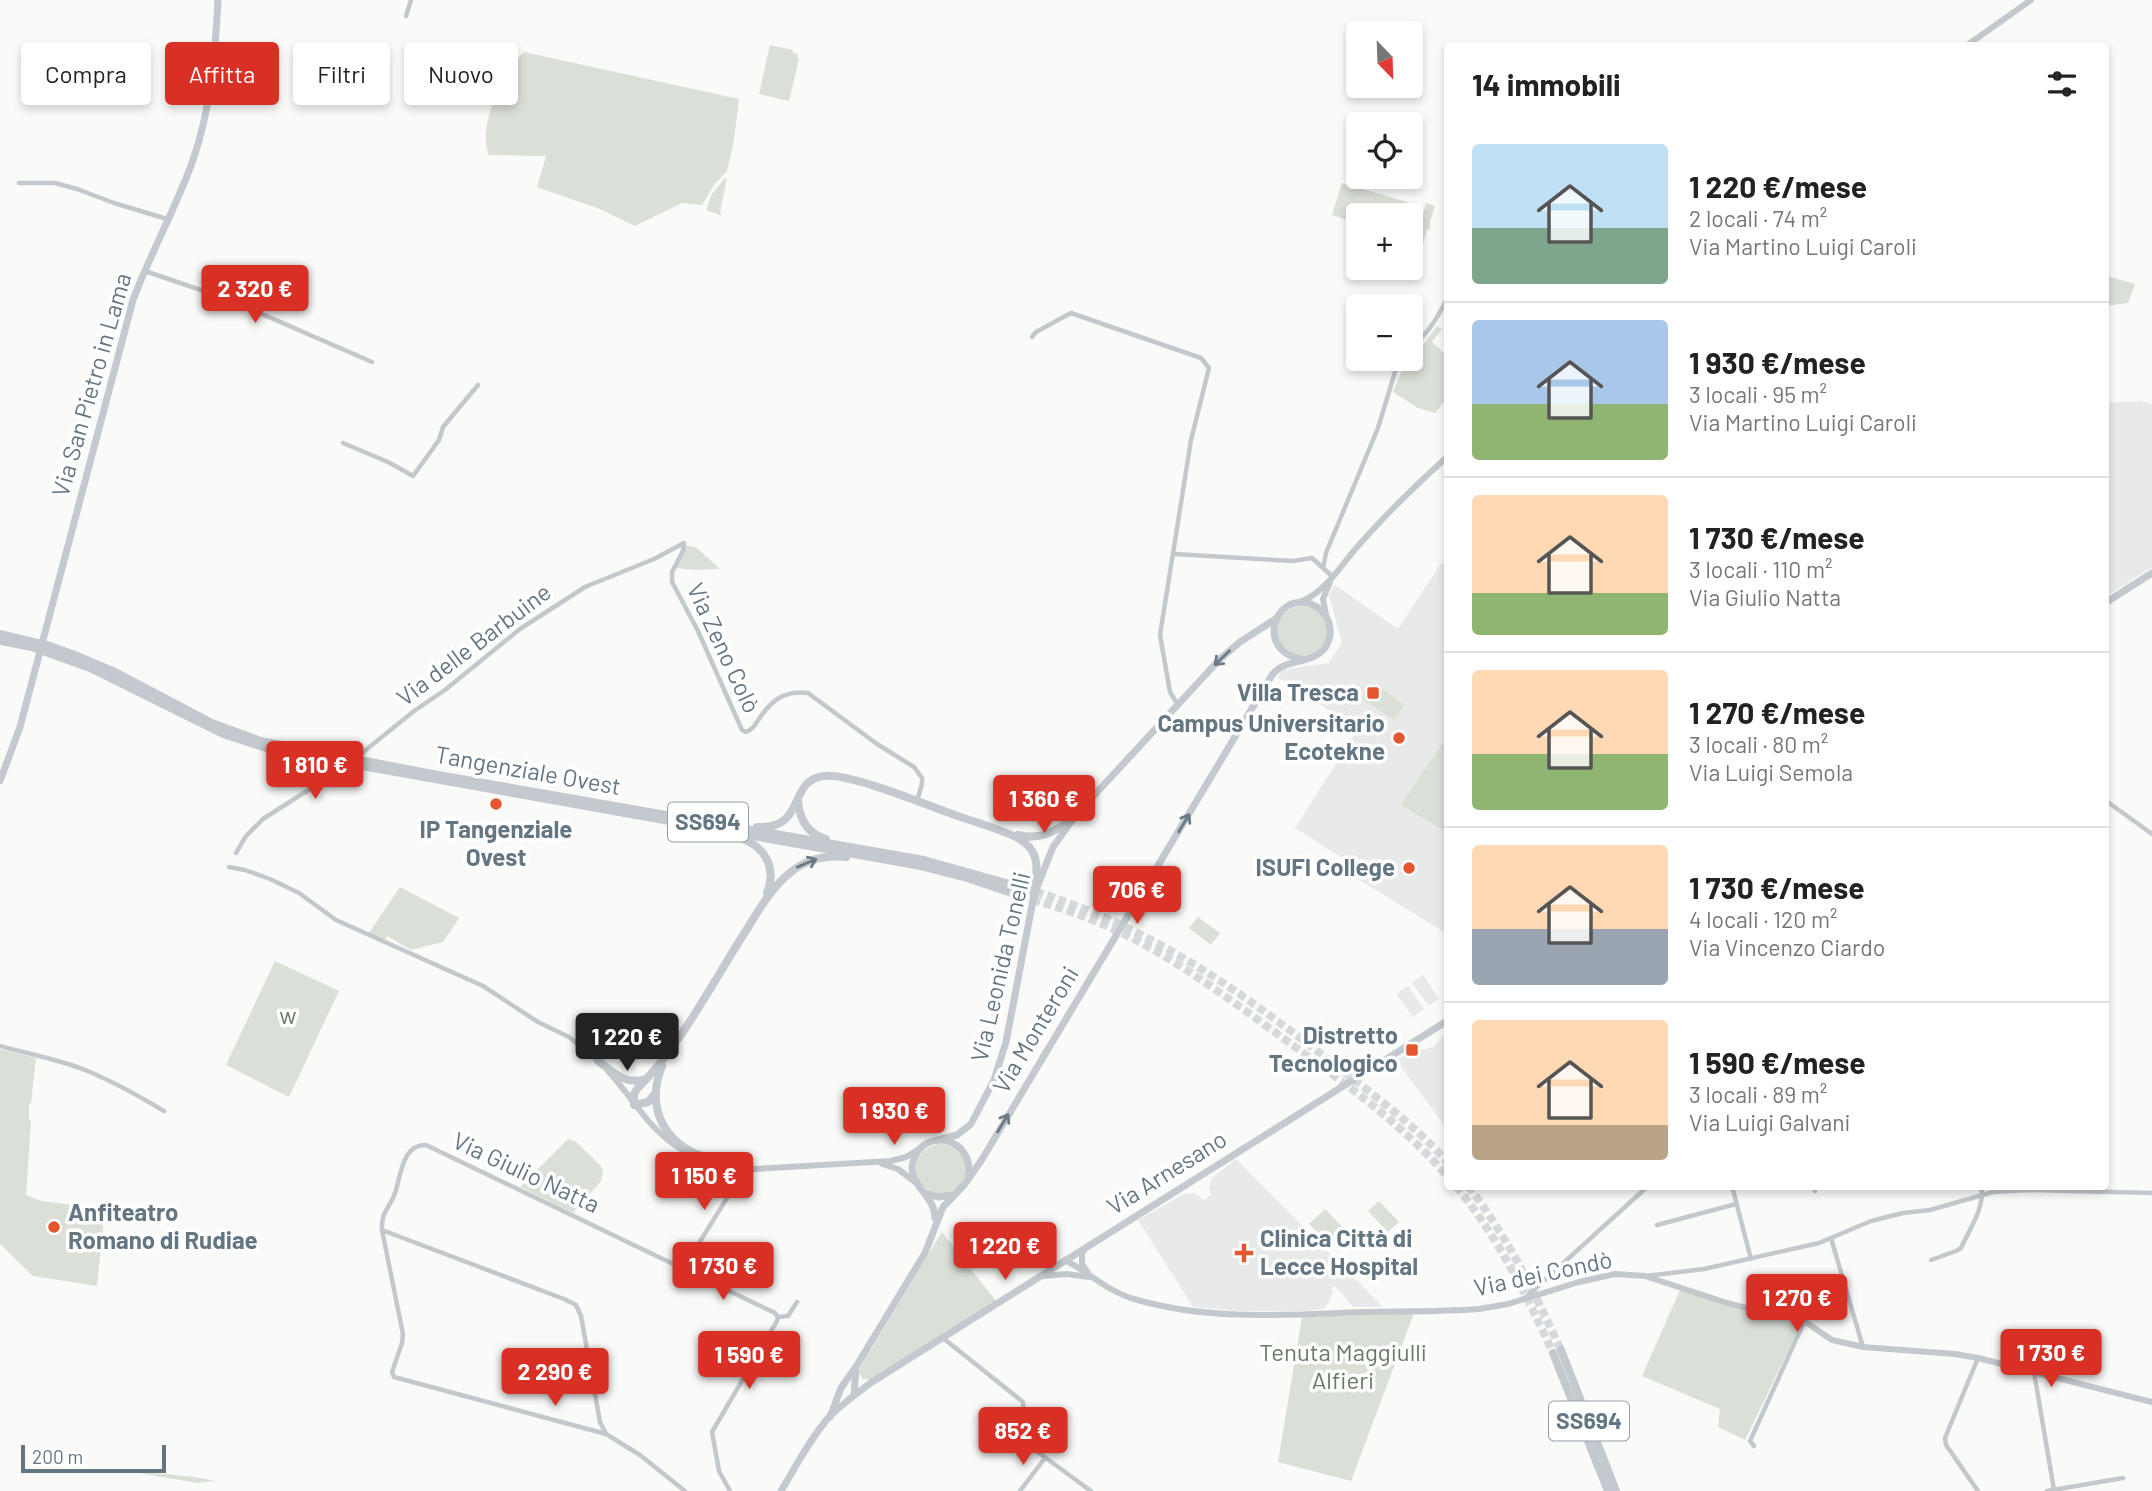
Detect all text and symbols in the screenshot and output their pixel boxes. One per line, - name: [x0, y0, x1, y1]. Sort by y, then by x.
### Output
- north arrow: [1346, 21, 1423, 98]
- map controls: [1346, 21, 1423, 371]
- chip: Compra: [21, 42, 151, 105]
- chip: Affitta: [165, 42, 279, 105]
- chip: Filtri: [293, 42, 390, 105]
- chip: Nuovo: [404, 42, 518, 105]
- icon: filters: [2043, 65, 2081, 103]
- text: 14 immobili: [1472, 66, 1621, 102]
- button: locate: [1346, 112, 1423, 189]
- text: 1 220 €/mese: [1689, 168, 1867, 204]
- icon: home: [1528, 172, 1612, 256]
- button: +: [1346, 203, 1423, 280]
- text: 2 locali · 74 m²: [1689, 204, 1827, 232]
- text: Via Martino Luigi Caroli: [1689, 232, 1917, 260]
- pin: 2 320 €: [190, 266, 320, 325]
- street label: Via San Pietro in Lama: [45, 269, 136, 500]
- text: 2 320 €: [217, 274, 293, 302]
- button: −: [1346, 294, 1423, 371]
- text: 1 930 €/mese: [1689, 344, 1866, 380]
- icon: home: [1528, 348, 1612, 432]
- text: 3 locali · 95 m²: [1689, 380, 1827, 408]
- text: Via Martino Luigi Caroli: [1689, 408, 1917, 436]
- text: 1 730 €/mese: [1689, 519, 1865, 555]
- icon: home: [1528, 523, 1612, 607]
- text: 3 locali · 110 m²: [1689, 555, 1832, 583]
- street label: Via delle Barbuine: [390, 576, 556, 711]
- street label: Via Zeno Colò: [682, 578, 767, 717]
- text: Via Giulio Natta: [1689, 583, 1841, 611]
- one-way arrow: [1214, 650, 1231, 667]
- place label: Villa Tresca: [1237, 677, 1359, 706]
- marker: Villa Tresca: [1365, 685, 1381, 701]
- text: 1 270 €/mese: [1689, 694, 1865, 730]
- icon: home: [1528, 698, 1612, 782]
- place label: Campus Universitario Ecotekne: [1157, 708, 1385, 765]
- marker: Campus Universitario Ecotekne: [1391, 730, 1407, 746]
- text: 3 locali · 80 m²: [1689, 730, 1828, 758]
- street label: Tangenziale Ovest: [433, 739, 623, 800]
- pin: 1 810 €: [250, 742, 380, 801]
- text: 1 810 €: [282, 750, 348, 778]
- text: Via Luigi Semola: [1689, 758, 1853, 786]
- pin: 1 360 €: [979, 776, 1109, 835]
- text: 1 360 €: [1009, 784, 1079, 812]
- marker: IP Tangenziale Ovest: [488, 796, 504, 812]
- road number: SS694: [668, 802, 748, 842]
- place label: IP Tangenziale Ovest: [420, 814, 572, 871]
- one-way arrow: [1177, 814, 1191, 834]
- place label: ISUFI College: [1256, 852, 1395, 881]
- one-way arrow: [796, 856, 817, 869]
- marker: ISUFI College: [1401, 860, 1417, 876]
- pin: 706 €: [1088, 866, 1186, 926]
- street label: Via Leonida Tonelli: [964, 869, 1035, 1064]
- text: 1 730 €/mese: [1689, 869, 1865, 905]
- icon: home: [1528, 873, 1612, 957]
- text: 706 €: [1109, 875, 1165, 903]
- text: 4 locali · 120 m²: [1689, 905, 1838, 933]
- text: Via Vincenzo Ciardo: [1689, 933, 1885, 961]
- street label: Via Monteroni: [986, 961, 1084, 1098]
- park label: w: [279, 1000, 297, 1029]
- pin: 1 220 €: [562, 1014, 692, 1073]
- place label: Distretto Tecnologico: [1269, 1020, 1398, 1077]
- text: 1 220 €: [592, 1022, 662, 1050]
- marker: Distretto Tecnologico: [1404, 1042, 1420, 1058]
- text: 1 590 €/mese: [1689, 1044, 1866, 1080]
- icon: home: [1528, 1048, 1612, 1132]
- text: 3 locali · 89 m²: [1689, 1080, 1827, 1108]
- pin: 1 930 €: [829, 1088, 959, 1147]
- text: 1 930 €: [859, 1096, 929, 1124]
- text: Via Luigi Galvani: [1689, 1108, 1850, 1136]
- one-way arrow: [996, 1113, 1010, 1133]
- street label: Via Arnesano: [1101, 1123, 1231, 1220]
- street label: Via Giulio Natta: [449, 1125, 605, 1218]
- pin: 1 150 €: [639, 1152, 769, 1212]
- text: 1 150 €: [671, 1161, 737, 1189]
- place label: Anfiteatro Romano di Rudiae: [68, 1197, 258, 1254]
- marker: Anfiteatro Romano di Rudiae: [46, 1219, 62, 1235]
- pin: 1 220 €: [940, 1222, 1070, 1282]
- place label: Clinica Città di Lecce Hospital: [1260, 1223, 1418, 1280]
- text: 1 220 €: [970, 1231, 1040, 1259]
- pin: 1 730 €: [658, 1242, 788, 1302]
- marker: Clinica Città di Lecce Hospital: [1234, 1243, 1254, 1263]
- street label: Via dei Condò: [1471, 1244, 1614, 1301]
- text: 1 730 €: [689, 1251, 757, 1279]
- pin: 1 270 €: [1732, 1274, 1862, 1334]
- text: 1 270 €: [1762, 1283, 1832, 1311]
- pin: 1 730 €: [1986, 1330, 2116, 1389]
- pin: 1 590 €: [684, 1332, 814, 1391]
- park label: Tenuta Maggiulli Alfieri: [1259, 1337, 1427, 1394]
- text: 1 730 €: [2017, 1338, 2085, 1366]
- text: 1 590 €: [714, 1340, 784, 1368]
- pin: 2 290 €: [490, 1348, 620, 1408]
- text: 2 290 €: [518, 1357, 592, 1385]
- road number: SS694: [1549, 1402, 1629, 1440]
- pin: 852 €: [974, 1408, 1072, 1467]
- text: 852 €: [995, 1416, 1051, 1444]
- scale bar: [21, 1442, 166, 1474]
- text: 200 m: [32, 1445, 83, 1468]

